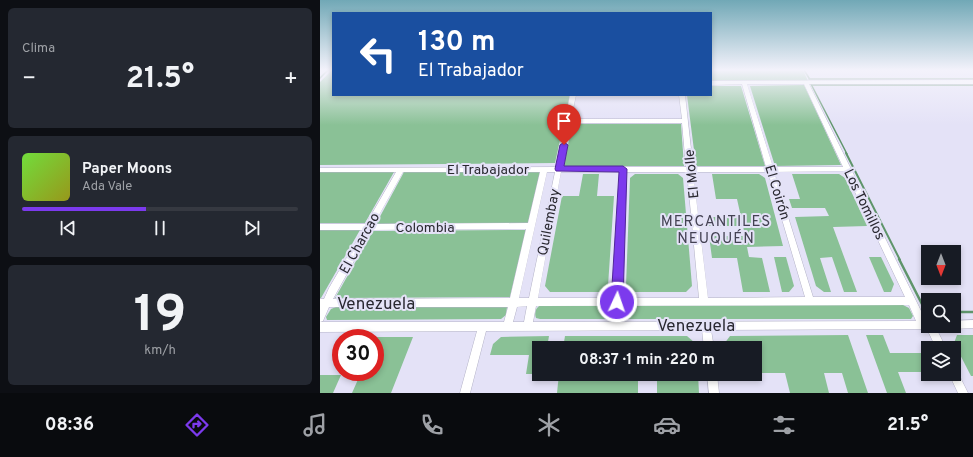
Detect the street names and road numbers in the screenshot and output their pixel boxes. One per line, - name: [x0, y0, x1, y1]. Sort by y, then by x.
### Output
- street label: El Molle: [681, 148, 704, 199]
- street label: El Trabajador: [447, 162, 530, 179]
- street label: El Coirón: [760, 163, 793, 222]
- street label: Los Tomillos: [839, 167, 888, 243]
- street label: Quilembay: [535, 187, 564, 257]
- street label: El Charcao: [337, 210, 384, 277]
- street label: Colombia: [396, 220, 455, 237]
- street label: Venezuela: [337, 294, 415, 316]
- street label: Venezuela: [657, 316, 735, 338]

